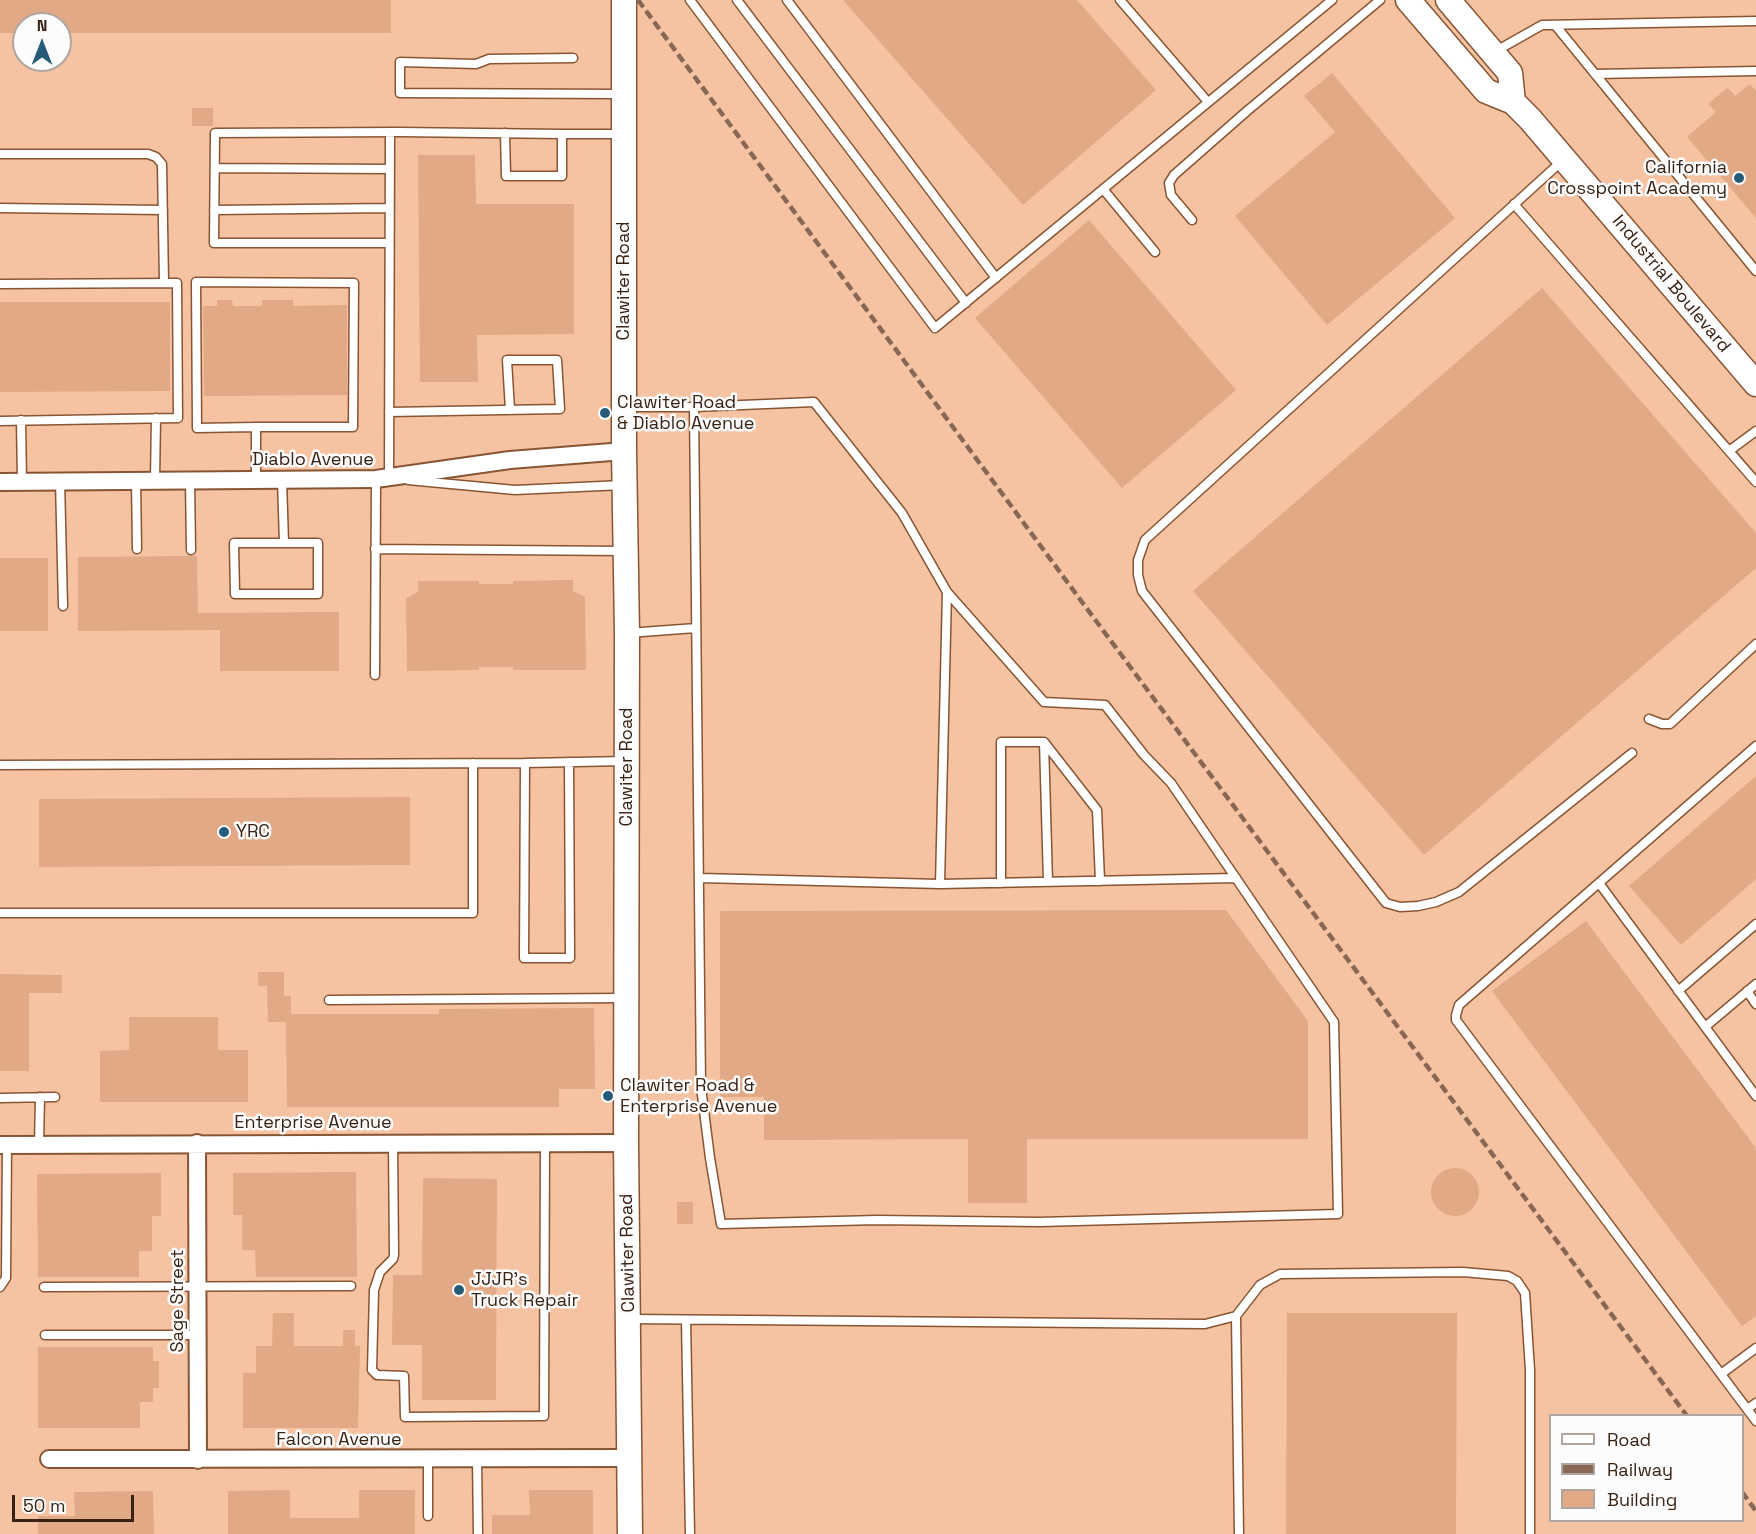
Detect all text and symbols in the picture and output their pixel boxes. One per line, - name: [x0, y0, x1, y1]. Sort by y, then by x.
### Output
- north arrow: [12, 12, 72, 72]
- text: N: [37, 15, 47, 36]
- place label: California Crosspoint Academy: [1547, 157, 1727, 200]
- marker: California Crosspoint Academy: [1732, 171, 1746, 185]
- street label: Industrial Boulevard: [1607, 211, 1735, 357]
- street label: Clawiter Road: [613, 221, 635, 341]
- place label: Clawiter Road & Diablo Avenue: [617, 392, 755, 434]
- marker: Clawiter Road & Diablo Avenue: [598, 406, 612, 420]
- street label: Diablo Avenue: [252, 449, 374, 471]
- street label: Clawiter Road: [616, 707, 638, 827]
- place label: YRC: [236, 821, 270, 843]
- marker: YRC: [217, 825, 231, 839]
- place label: Clawiter Road & Enterprise Avenue: [620, 1075, 777, 1118]
- marker: Clawiter Road & Enterprise Avenue: [601, 1089, 615, 1103]
- street label: Enterprise Avenue: [234, 1112, 392, 1134]
- street label: Clawiter Road: [616, 1193, 640, 1313]
- street label: Sage Street: [167, 1250, 189, 1352]
- place label: JJJR's Truck Repair: [471, 1269, 578, 1312]
- marker: JJJR's Truck Repair: [452, 1283, 466, 1297]
- legend: [1549, 1414, 1744, 1522]
- text: Road: [1607, 1428, 1651, 1451]
- street label: Falcon Avenue: [276, 1429, 402, 1451]
- text: Railway: [1607, 1458, 1673, 1481]
- scale bar: [15, 1483, 136, 1521]
- text: Building: [1607, 1488, 1677, 1511]
- text: 50 m: [23, 1494, 65, 1517]

